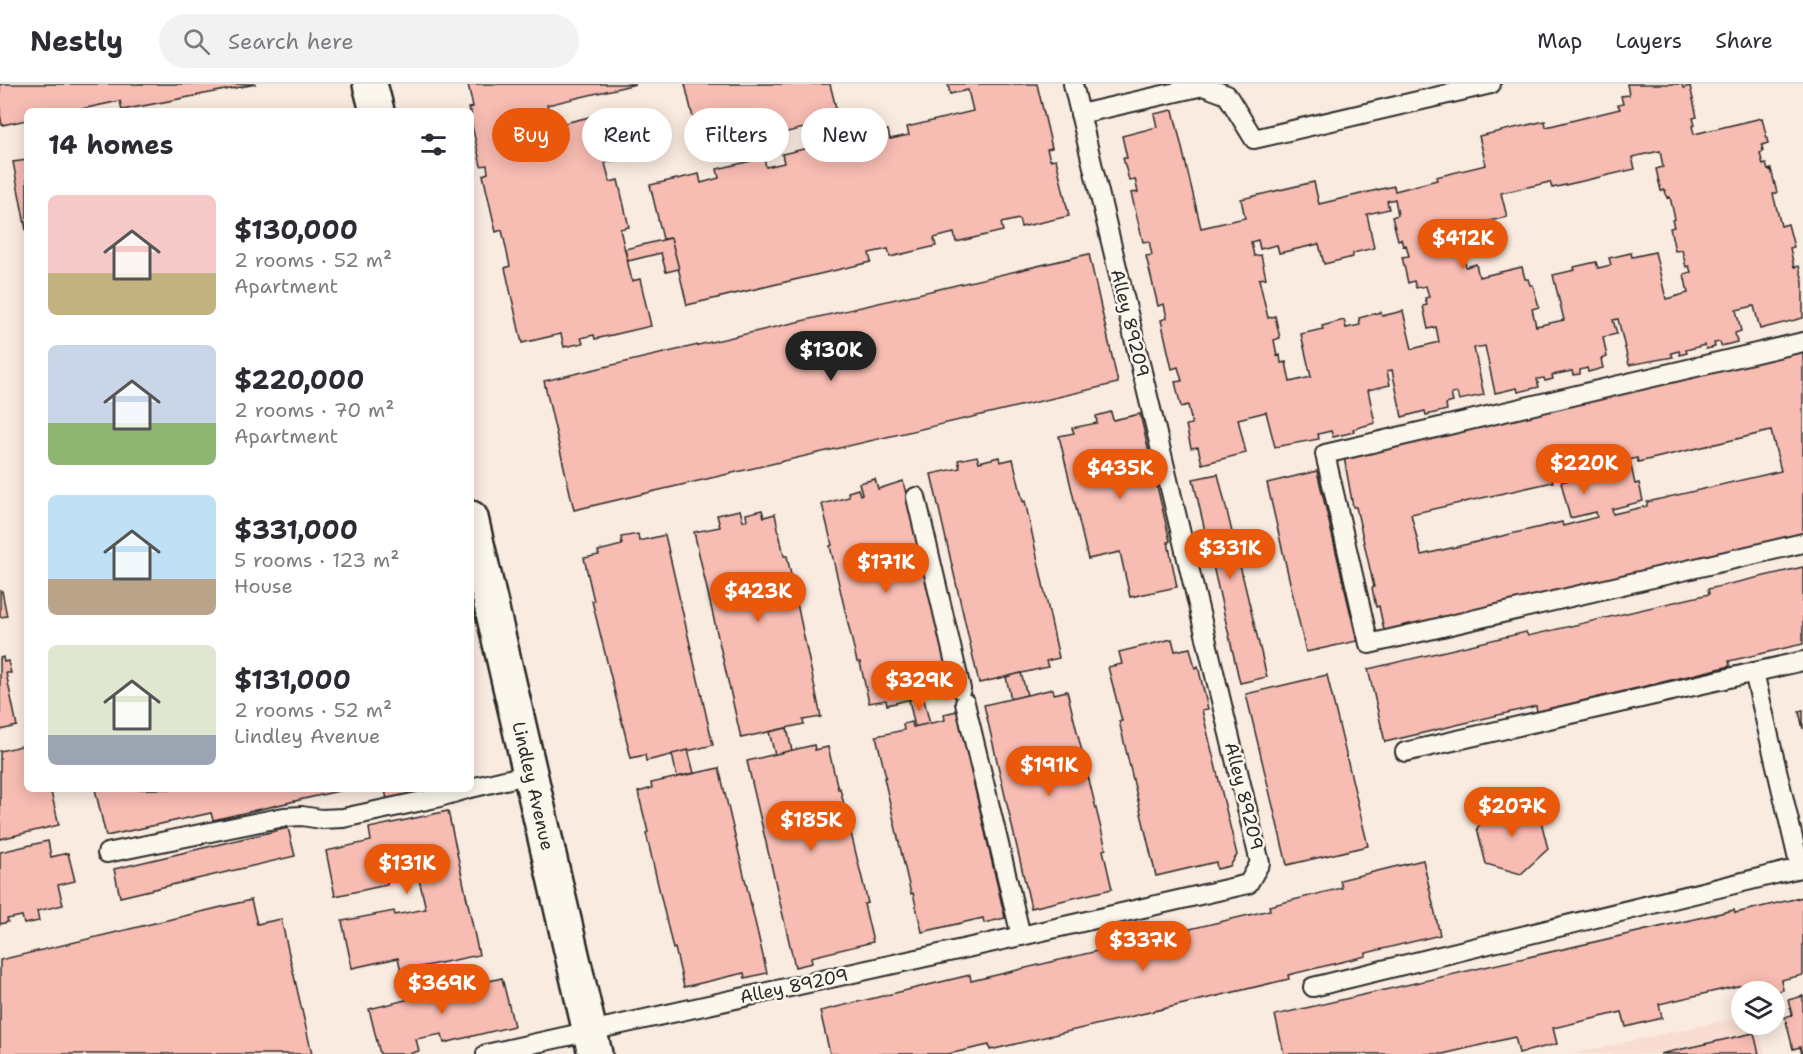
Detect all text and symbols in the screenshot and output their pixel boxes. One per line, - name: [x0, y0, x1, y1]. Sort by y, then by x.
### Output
- search box: [159, 14, 579, 68]
- text: Nestly: [30, 22, 123, 60]
- icon: search: [180, 25, 213, 58]
- text: Search here: [228, 27, 354, 56]
- text: Map: [1537, 27, 1582, 55]
- text: Layers: [1615, 27, 1682, 55]
- text: Share: [1715, 27, 1773, 55]
- chip: Buy: [492, 108, 570, 162]
- chip: Rent: [582, 108, 672, 162]
- chip: Filters: [684, 108, 789, 162]
- chip: New: [801, 108, 888, 162]
- text: 14 homes: [48, 127, 174, 162]
- icon: filters: [417, 128, 450, 161]
- text: $130,000: [234, 212, 358, 247]
- icon: home: [96, 219, 168, 291]
- pin: $412K: [1421, 219, 1505, 270]
- text: $412K: [1432, 225, 1494, 251]
- text: 2 rooms · 52 m²: [234, 247, 392, 273]
- street label: Alley 89209: [1105, 267, 1155, 379]
- text: Apartment: [234, 273, 338, 299]
- pin: $130K: [789, 331, 873, 382]
- text: $130K: [799, 337, 863, 363]
- text: $220,000: [234, 362, 364, 397]
- icon: home: [96, 369, 168, 441]
- text: 2 rooms · 70 m²: [234, 397, 395, 423]
- text: Apartment: [234, 423, 338, 449]
- pin: $220K: [1542, 444, 1626, 495]
- pin: $435K: [1078, 449, 1162, 500]
- text: $220K: [1550, 450, 1618, 476]
- text: $435K: [1087, 455, 1153, 481]
- text: $331,000: [234, 512, 358, 547]
- icon: home: [96, 519, 168, 591]
- pin: $331K: [1188, 529, 1272, 580]
- text: $331K: [1199, 535, 1262, 561]
- pin: $171K: [844, 543, 928, 594]
- text: 5 rooms · 123 m²: [234, 547, 400, 573]
- text: $171K: [857, 549, 915, 575]
- pin: $423K: [716, 572, 800, 623]
- text: House: [234, 573, 293, 599]
- text: $423K: [724, 578, 792, 604]
- pin: $329K: [877, 661, 961, 712]
- text: $131,000: [234, 662, 351, 697]
- text: $329K: [885, 667, 953, 693]
- icon: home: [96, 669, 168, 741]
- text: 2 rooms · 52 m²: [234, 697, 392, 723]
- street label: Lindley Avenue: [506, 719, 560, 853]
- text: Lindley Avenue: [234, 723, 380, 749]
- street label: Alley 89209: [1219, 740, 1269, 852]
- pin: $191K: [1007, 746, 1091, 797]
- text: $191K: [1020, 752, 1078, 778]
- pin: $207K: [1470, 787, 1554, 838]
- text: $207K: [1478, 793, 1546, 819]
- pin: $185K: [769, 801, 853, 852]
- text: $185K: [780, 807, 842, 833]
- pin: $131K: [365, 844, 449, 895]
- text: $131K: [378, 850, 436, 876]
- pin: $337K: [1101, 921, 1185, 972]
- text: $337K: [1109, 927, 1177, 953]
- street label: Alley 89209: [738, 963, 850, 1009]
- pin: $369K: [400, 964, 484, 1015]
- text: $369K: [408, 970, 476, 996]
- map controls: [1731, 981, 1785, 1035]
- button: layers: [1731, 981, 1785, 1035]

